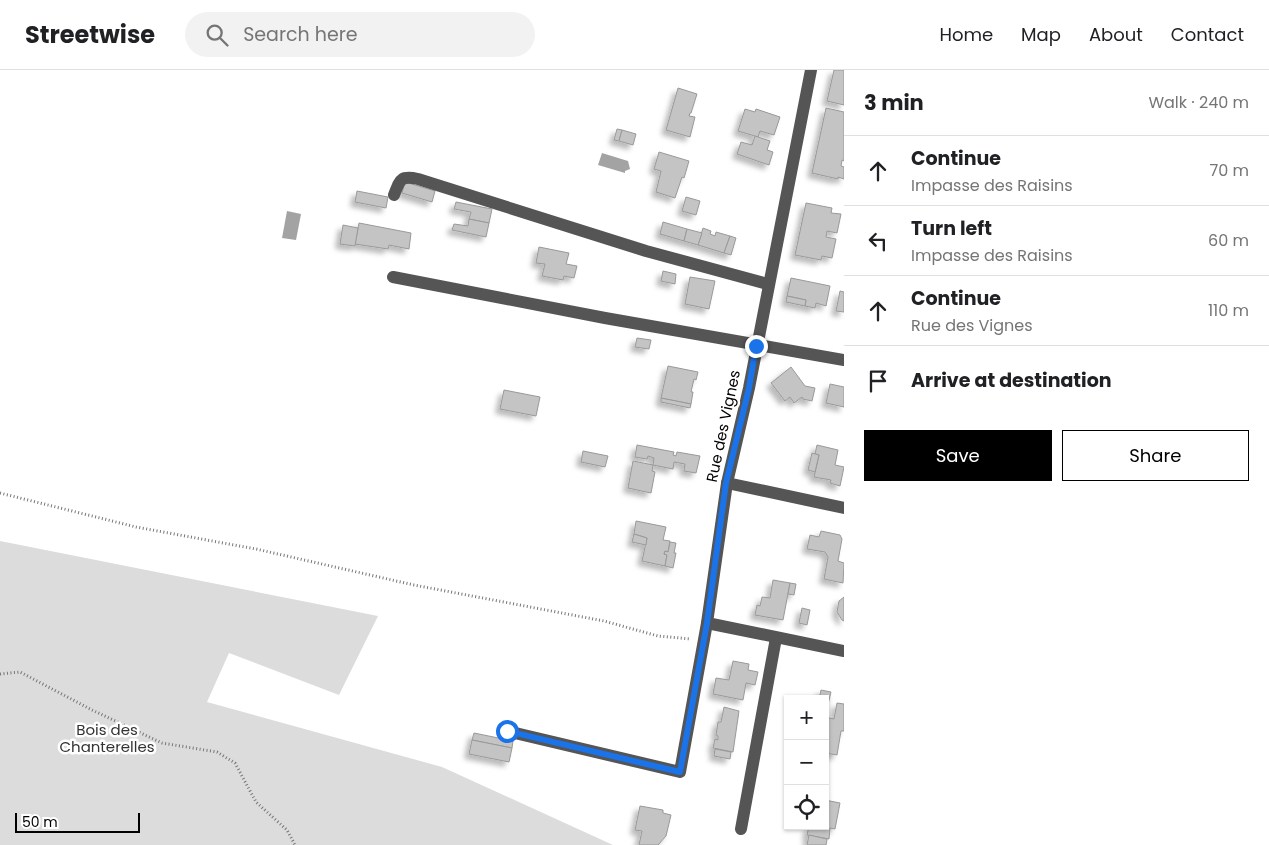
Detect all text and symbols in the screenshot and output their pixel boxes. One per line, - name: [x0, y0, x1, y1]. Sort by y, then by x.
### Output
- search box: [185, 12, 535, 57]
- text: Streetwise: [25, 18, 155, 51]
- icon: search: [203, 21, 231, 49]
- text: Search here: [243, 21, 358, 48]
- text: Home: [939, 22, 993, 47]
- text: Map: [1021, 22, 1061, 47]
- text: About: [1089, 22, 1143, 47]
- text: Contact: [1171, 22, 1244, 47]
- text: 3 min: [864, 88, 924, 117]
- text: Walk · 240 m: [1148, 91, 1249, 114]
- text: Continue: [911, 145, 1001, 172]
- icon: ahead: [864, 157, 892, 185]
- text: 70 m: [1209, 159, 1249, 182]
- text: Impasse des Raisins: [911, 174, 1073, 197]
- text: Turn left: [911, 215, 992, 242]
- icon: left: [864, 227, 892, 255]
- text: 60 m: [1208, 229, 1249, 252]
- text: Impasse des Raisins: [911, 244, 1073, 267]
- text: Continue: [911, 285, 1001, 312]
- icon: ahead: [864, 297, 892, 325]
- text: 110 m: [1208, 299, 1249, 322]
- text: Rue des Vignes: [911, 314, 1033, 337]
- route end: [745, 335, 768, 358]
- icon: arrive: [864, 367, 892, 395]
- text: Arrive at destination: [911, 367, 1112, 394]
- street label: Rue des Vignes: [701, 368, 745, 484]
- button: Save: [864, 430, 1052, 481]
- button: Share: [1062, 430, 1249, 481]
- map controls: [784, 695, 829, 830]
- button: +: [784, 695, 829, 740]
- park label: Bois des Chanterelles: [59, 719, 155, 757]
- route start: [496, 720, 519, 743]
- button: −: [784, 740, 829, 785]
- button: locate: [784, 785, 829, 830]
- scale bar: [15, 810, 140, 833]
- text: 50 m: [22, 812, 58, 832]

